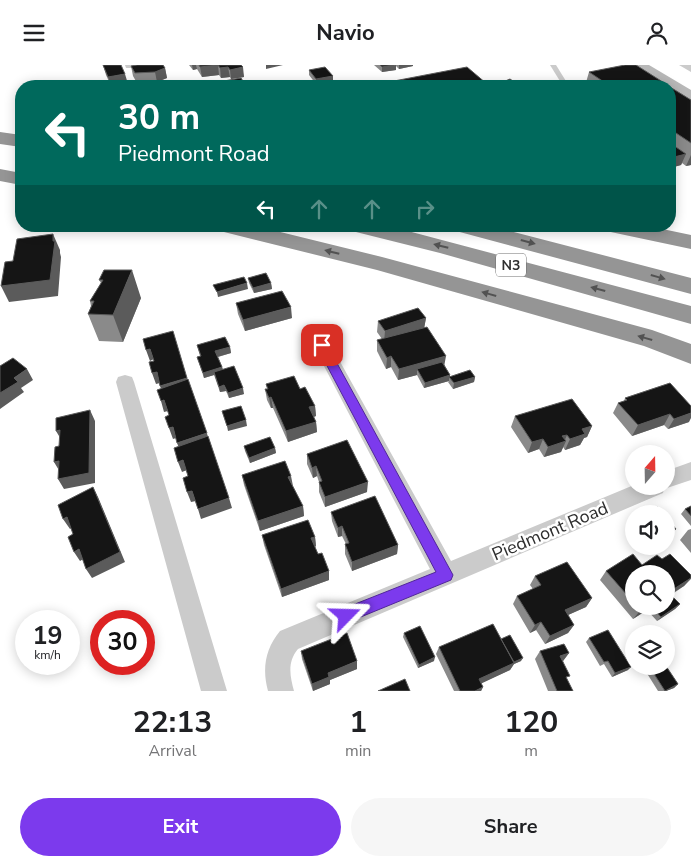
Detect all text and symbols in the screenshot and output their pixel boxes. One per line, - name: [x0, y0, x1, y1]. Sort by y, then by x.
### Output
- text: Navio: [316, 18, 375, 48]
- icon: menu: [20, 19, 48, 47]
- icon: person: [643, 19, 671, 47]
- text: 30 m: [118, 94, 200, 141]
- icon: left: [35, 100, 100, 165]
- text: Piedmont Road: [118, 139, 270, 169]
- icon: left: [252, 195, 280, 223]
- icon: ahead: [305, 195, 333, 223]
- icon: ahead: [358, 195, 386, 223]
- icon: right: [411, 195, 439, 223]
- one-way arrow: [520, 239, 535, 247]
- one-way arrow: [433, 242, 448, 250]
- one-way arrow: [324, 248, 339, 256]
- road number: N3: [496, 253, 526, 277]
- one-way arrow: [650, 273, 665, 281]
- one-way arrow: [590, 285, 605, 293]
- one-way arrow: [481, 289, 496, 297]
- pin: [301, 324, 343, 366]
- icon: arrive: [308, 331, 336, 359]
- one-way arrow: [638, 333, 653, 341]
- north arrow: [625, 445, 675, 495]
- map controls: [625, 445, 675, 675]
- street label: Piedmont Road: [488, 496, 612, 566]
- button: sound: [625, 505, 675, 555]
- button: search: [625, 565, 675, 615]
- position arrow: [319, 589, 371, 641]
- speed limit sign: 30: [90, 610, 155, 675]
- text: 19: [32, 619, 63, 653]
- button: layers: [625, 625, 675, 675]
- text: km/h: [34, 647, 61, 663]
- text: 22:13: [133, 702, 212, 743]
- text: 1: [349, 702, 367, 743]
- text: 120: [504, 702, 558, 743]
- text: Arrival: [148, 740, 197, 762]
- text: min: [345, 740, 371, 762]
- text: m: [524, 740, 538, 762]
- button: Exit: [20, 798, 341, 856]
- button: Share: [351, 798, 671, 856]

